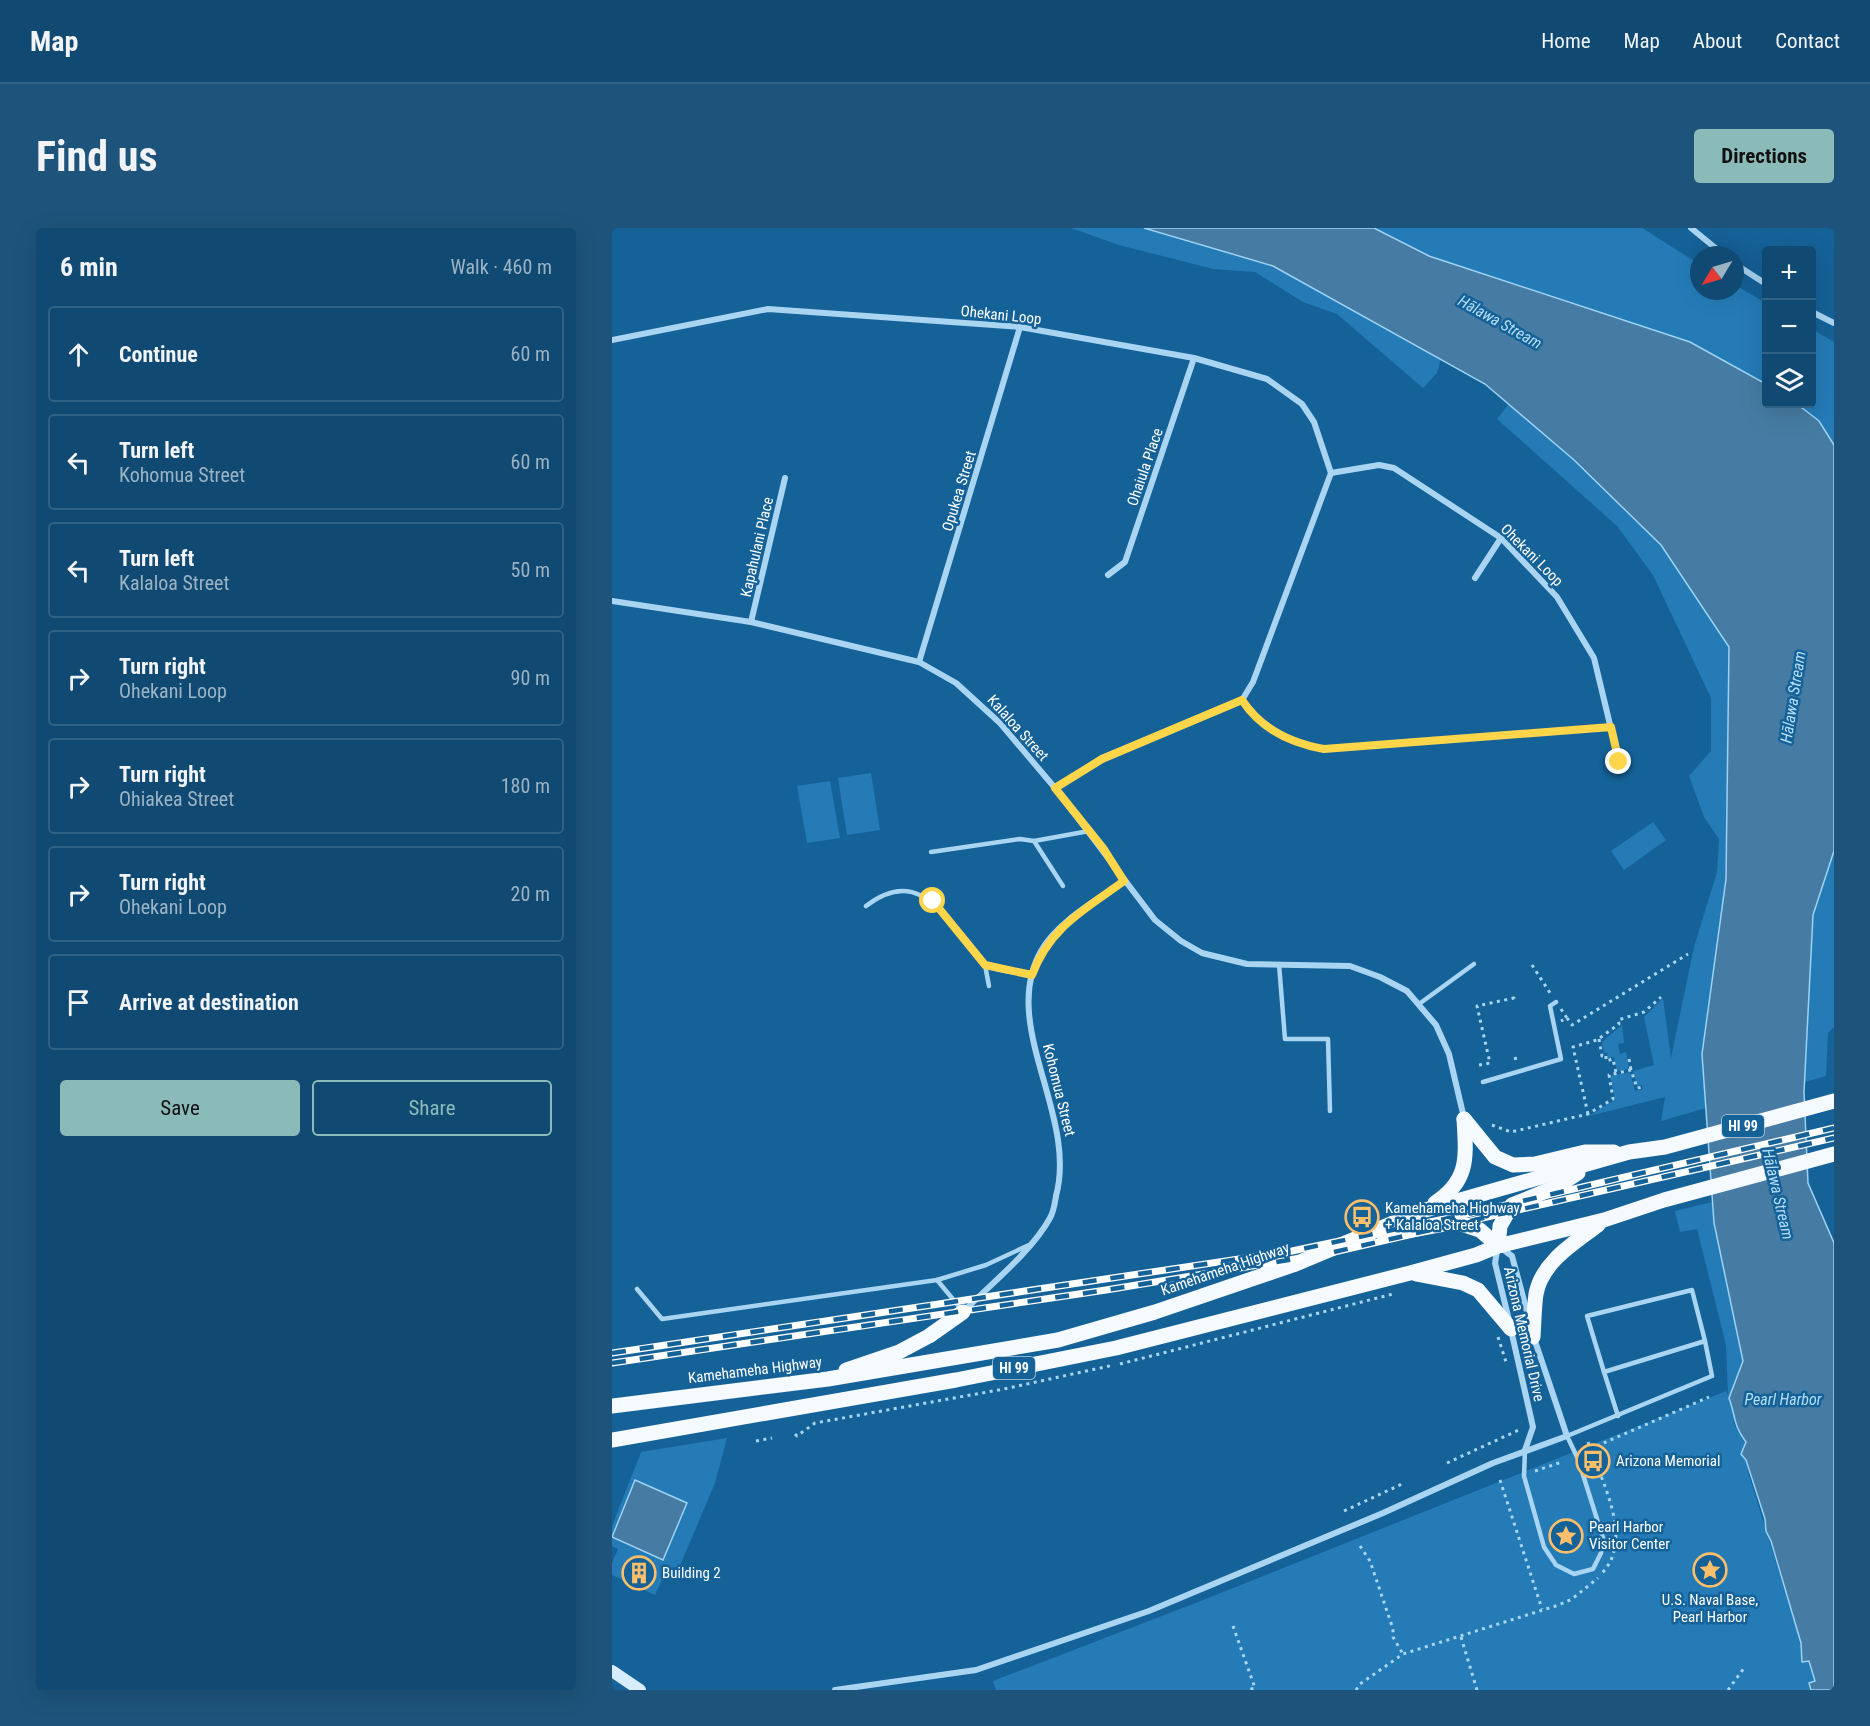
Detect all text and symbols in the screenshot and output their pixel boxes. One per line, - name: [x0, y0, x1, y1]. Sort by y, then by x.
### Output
- text: Map: [30, 25, 78, 58]
- text: Home: [1541, 29, 1591, 53]
- text: Map: [1624, 29, 1660, 53]
- text: About: [1693, 29, 1742, 53]
- text: Contact: [1775, 29, 1840, 53]
- button: Directions: [1694, 129, 1834, 183]
- text: Find us: [36, 132, 157, 181]
- north arrow: [1690, 246, 1744, 300]
- map controls: [1762, 246, 1816, 408]
- button: +: [1762, 246, 1816, 300]
- text: 6 min: [60, 252, 118, 282]
- text: Walk · 460 m: [451, 255, 552, 279]
- water label: Hālawa Stream: [1455, 291, 1545, 353]
- button: −: [1762, 300, 1816, 354]
- street label: Ohekani Loop: [960, 302, 1042, 328]
- icon: ahead: [62, 338, 95, 371]
- text: Continue: [119, 342, 198, 367]
- text: 60 m: [511, 342, 550, 366]
- button: layers: [1762, 354, 1816, 408]
- street label: Ohaiula Place: [1123, 426, 1167, 508]
- text: Turn left: [119, 438, 194, 463]
- icon: left: [62, 446, 95, 479]
- street label: Opukea Street: [938, 449, 980, 533]
- text: 60 m: [511, 450, 550, 474]
- text: Kohomua Street: [119, 463, 245, 487]
- street label: Kapahulani Place: [737, 495, 777, 599]
- street label: Ohekani Loop: [1497, 520, 1567, 590]
- text: Turn left: [119, 546, 194, 571]
- icon: left: [62, 554, 95, 587]
- text: 50 m: [511, 558, 550, 582]
- text: Kalaloa Street: [119, 571, 229, 595]
- water label: Hālawa Stream: [1776, 650, 1810, 744]
- text: Turn right: [119, 654, 206, 679]
- icon: right: [62, 662, 95, 695]
- text: 90 m: [511, 666, 550, 690]
- text: Ohekani Loop: [119, 679, 227, 703]
- street label: Kalaloa Street: [984, 691, 1052, 765]
- route end: [1605, 748, 1631, 774]
- text: Turn right: [119, 762, 206, 787]
- icon: right: [62, 770, 95, 803]
- text: 180 m: [501, 774, 550, 798]
- text: Ohiakea Street: [119, 787, 234, 811]
- text: Turn right: [119, 870, 206, 895]
- icon: right: [62, 878, 95, 911]
- text: 20 m: [511, 882, 550, 906]
- route start: [919, 887, 945, 913]
- text: Ohekani Loop: [119, 895, 227, 919]
- icon: arrive: [62, 986, 95, 1019]
- text: Arrive at destination: [119, 990, 299, 1015]
- street label: Kohomua Street: [1039, 1042, 1079, 1138]
- button: Save: [60, 1080, 300, 1136]
- button: Share: [312, 1080, 552, 1136]
- road number: HI 99: [1722, 1115, 1764, 1137]
- water label: Hālawa Stream: [1758, 1147, 1798, 1241]
- bus stop icon: Kamehameha Highway + Kalaloa Street: [1344, 1199, 1380, 1235]
- place label: Kamehameha Highway + Kalaloa Street: [1385, 1199, 1520, 1234]
- street label: Kamehameha Highway: [1158, 1239, 1292, 1299]
- street label: Arizona Memorial Drive: [1500, 1265, 1548, 1403]
- street label: Kamehameha Highway: [687, 1353, 823, 1387]
- road number: HI 99: [993, 1357, 1035, 1379]
- water label: Pearl Harbor: [1744, 1390, 1823, 1409]
- bus stop icon: Arizona Memorial: [1575, 1443, 1611, 1479]
- place label: Arizona Memorial: [1616, 1452, 1720, 1470]
- place icon: Pearl Harbor Visitor Center: [1548, 1518, 1584, 1554]
- place label: Pearl Harbor Visitor Center: [1589, 1518, 1670, 1553]
- place icon: U.S. Naval Base, Pearl Harbor: [1692, 1552, 1728, 1588]
- building icon: Building 2: [621, 1555, 657, 1591]
- place label: Building 2: [662, 1564, 721, 1582]
- place label: U.S. Naval Base, Pearl Harbor: [1662, 1591, 1758, 1626]

